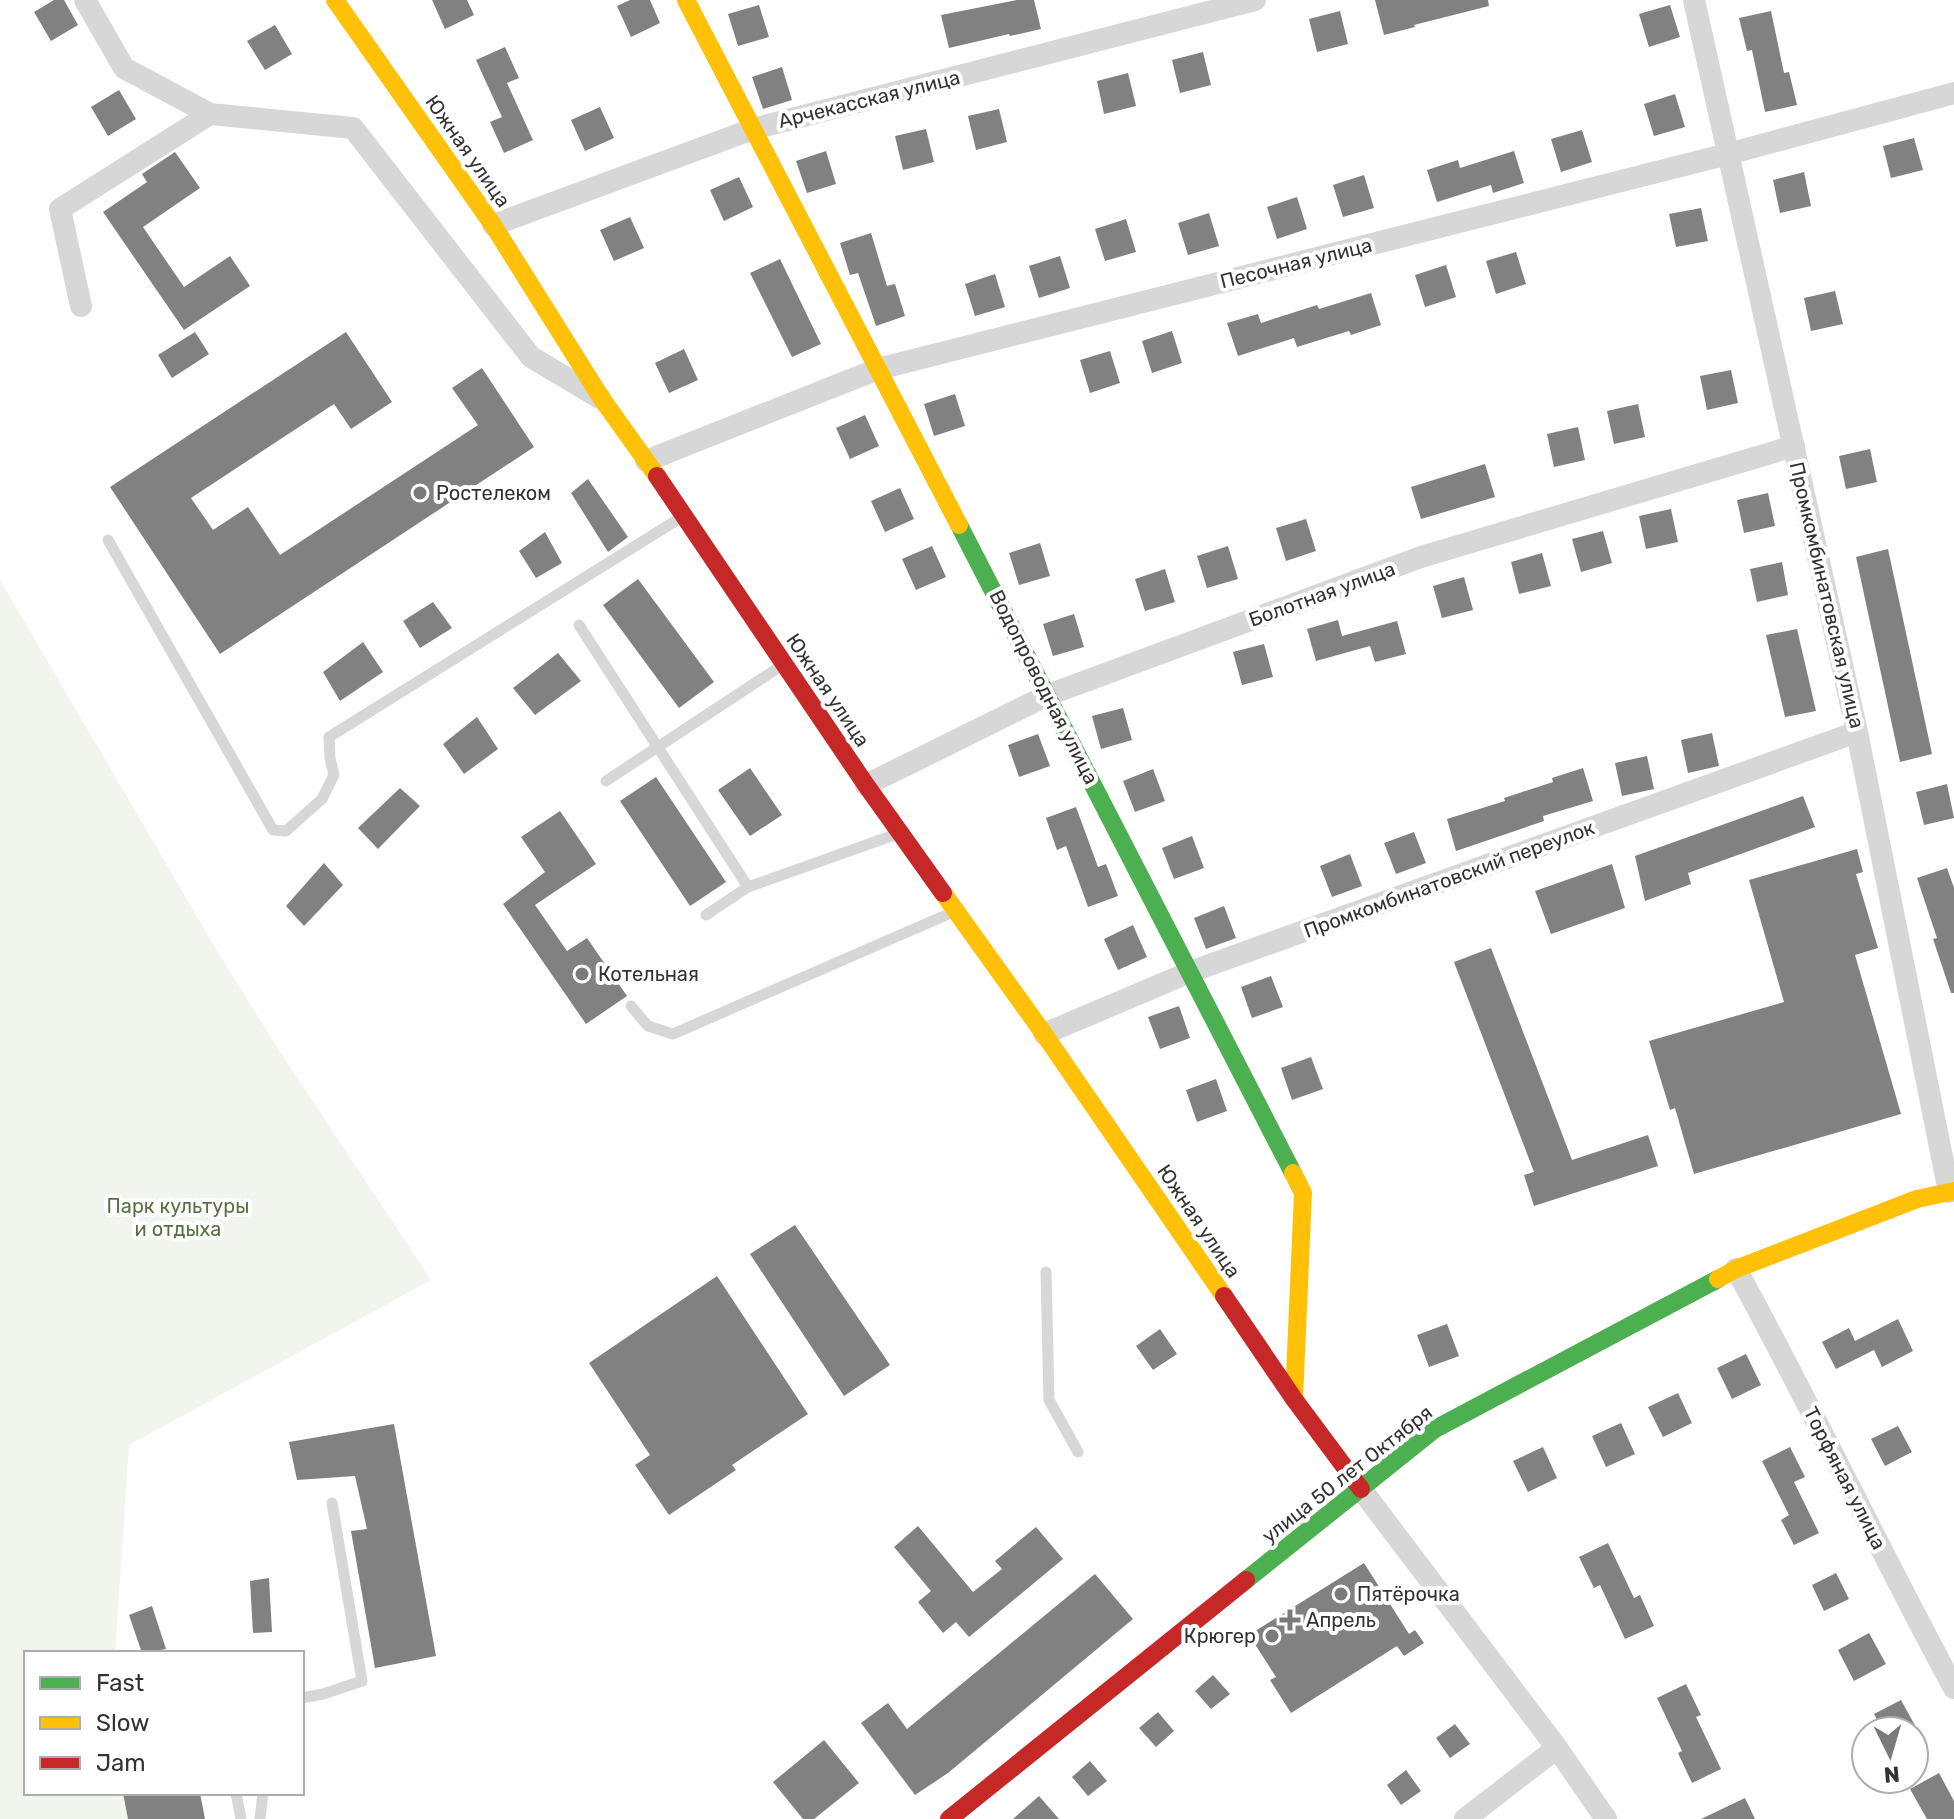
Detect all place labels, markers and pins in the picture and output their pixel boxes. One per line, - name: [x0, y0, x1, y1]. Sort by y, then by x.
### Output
- place label: Ростелеком: [436, 481, 551, 505]
- marker: Ростелеком: [411, 484, 429, 502]
- place label: Котельная: [598, 962, 699, 986]
- marker: Котельная: [573, 965, 591, 983]
- place label: Пятёрочка: [1357, 1582, 1460, 1606]
- marker: Пятёрочка: [1332, 1585, 1350, 1603]
- place label: Апрель: [1306, 1608, 1376, 1632]
- marker: Апрель: [1281, 1611, 1299, 1629]
- place label: Крюгер: [1184, 1624, 1256, 1648]
- marker: Крюгер: [1263, 1627, 1281, 1645]

